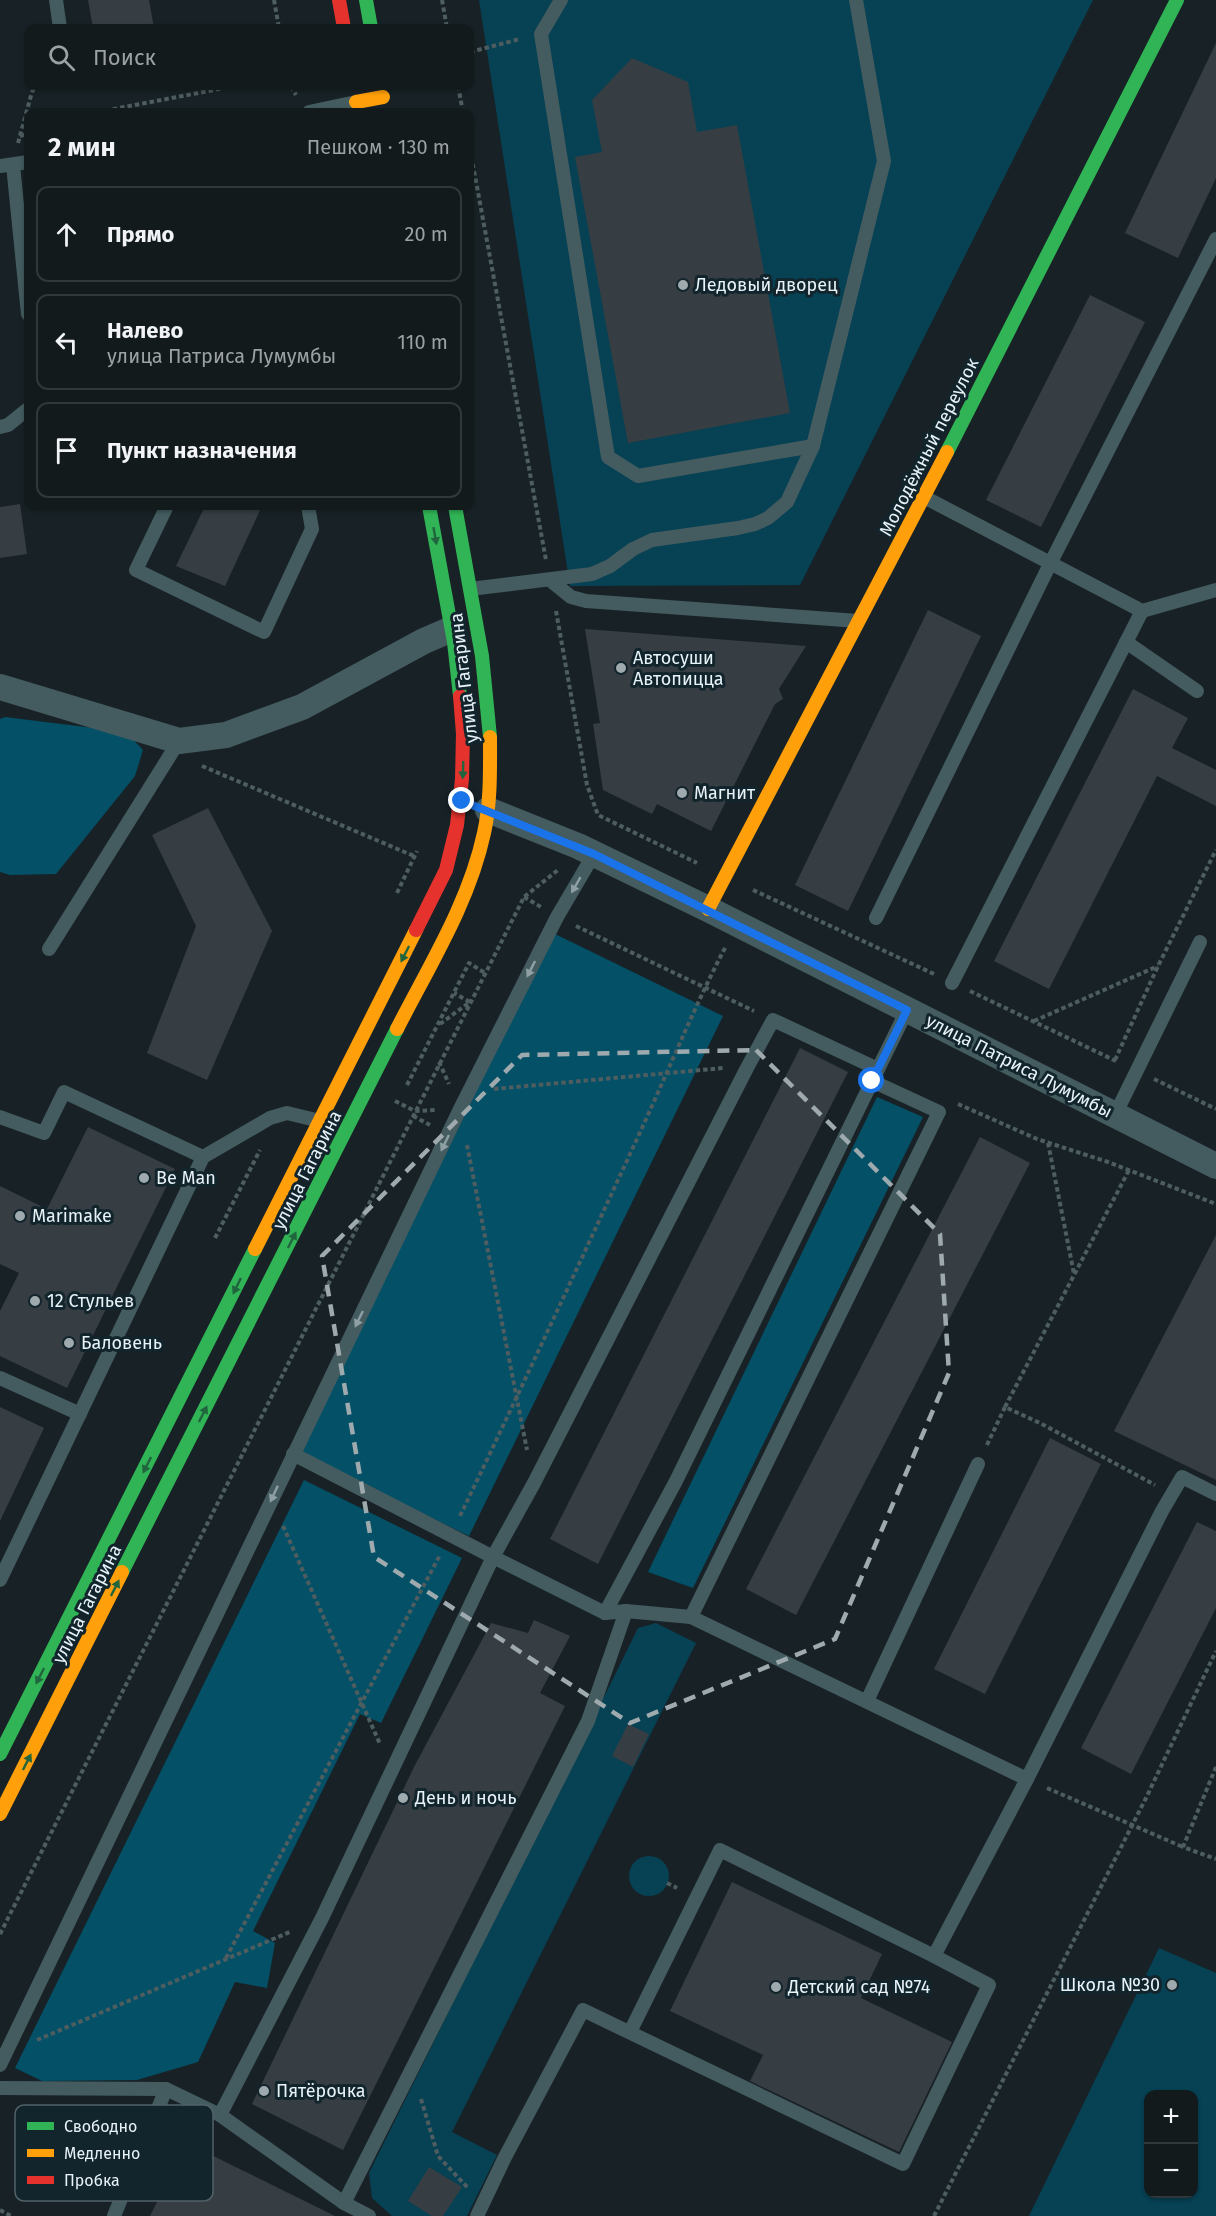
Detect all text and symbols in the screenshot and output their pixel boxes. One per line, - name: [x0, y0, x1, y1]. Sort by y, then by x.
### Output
- search box: [24, 24, 474, 90]
- icon: search: [45, 41, 78, 74]
- text: Поиск: [93, 44, 156, 71]
- text: 2 мин: [48, 132, 116, 163]
- text: Пешком · 130 m: [307, 135, 450, 159]
- icon: ahead: [50, 218, 83, 251]
- text: Прямо: [107, 221, 174, 248]
- text: 20 m: [405, 222, 448, 246]
- place label: Ледовый дворец: [695, 274, 838, 296]
- marker: Ледовый дворец: [676, 278, 690, 292]
- text: Налево: [107, 317, 183, 344]
- icon: left: [50, 326, 83, 359]
- text: 110 m: [397, 330, 448, 354]
- text: улица Патриса Лумумбы: [107, 344, 336, 368]
- street label: Молодёжный переулок: [875, 354, 984, 540]
- icon: arrive: [50, 434, 83, 467]
- text: Пункт назначения: [107, 437, 297, 464]
- one-way arrow: [431, 527, 440, 546]
- street label: улица Гагарина: [445, 612, 483, 744]
- place label: Автосуши Автопицца: [633, 647, 724, 690]
- marker: Автосуши Автопицца: [614, 661, 628, 675]
- one-way arrow: [458, 761, 468, 780]
- place label: Магнит: [694, 782, 756, 804]
- marker: Магнит: [675, 786, 689, 800]
- route end: [448, 787, 474, 813]
- one-way arrow: [571, 877, 581, 894]
- one-way arrow: [400, 946, 410, 963]
- one-way arrow: [526, 960, 536, 977]
- street label: улица Патриса Лумумбы: [922, 1009, 1116, 1123]
- route start: [858, 1067, 884, 1093]
- street label: улица Гагарина: [268, 1107, 346, 1233]
- one-way arrow: [440, 1135, 449, 1152]
- place label: Be Man: [156, 1167, 216, 1189]
- marker: Be Man: [137, 1171, 151, 1185]
- place label: Marimake: [32, 1205, 112, 1227]
- marker: Marimake: [13, 1209, 27, 1223]
- one-way arrow: [287, 1232, 296, 1249]
- one-way arrow: [233, 1278, 242, 1295]
- place label: 12 Стульев: [47, 1290, 134, 1312]
- marker: 12 Стульев: [28, 1294, 42, 1308]
- one-way arrow: [355, 1310, 364, 1327]
- place label: Баловень: [81, 1332, 162, 1354]
- marker: Баловень: [62, 1336, 76, 1350]
- one-way arrow: [198, 1405, 208, 1423]
- one-way arrow: [142, 1457, 152, 1474]
- one-way arrow: [270, 1486, 279, 1503]
- street label: улица Гагарина: [48, 1541, 126, 1667]
- one-way arrow: [110, 1579, 120, 1596]
- one-way arrow: [35, 1668, 44, 1685]
- one-way arrow: [22, 1753, 31, 1770]
- place label: День и ночь: [414, 1787, 517, 1809]
- marker: День и ночь: [396, 1791, 410, 1805]
- place label: Школа №30: [1060, 1974, 1160, 1996]
- place label: Детский сад №74: [787, 1976, 931, 1998]
- marker: Школа №30: [1165, 1978, 1179, 1992]
- marker: Детский сад №74: [769, 1980, 783, 1994]
- place label: Пятёрочка: [276, 2080, 366, 2102]
- marker: Пятёрочка: [257, 2084, 271, 2098]
- map controls: [1144, 2090, 1198, 2198]
- button: +: [1144, 2090, 1198, 2144]
- legend: [15, 2105, 213, 2201]
- text: Свободно: [64, 2117, 137, 2136]
- text: Медленно: [64, 2144, 140, 2163]
- button: −: [1144, 2144, 1198, 2198]
- text: Пробка: [64, 2171, 120, 2190]

